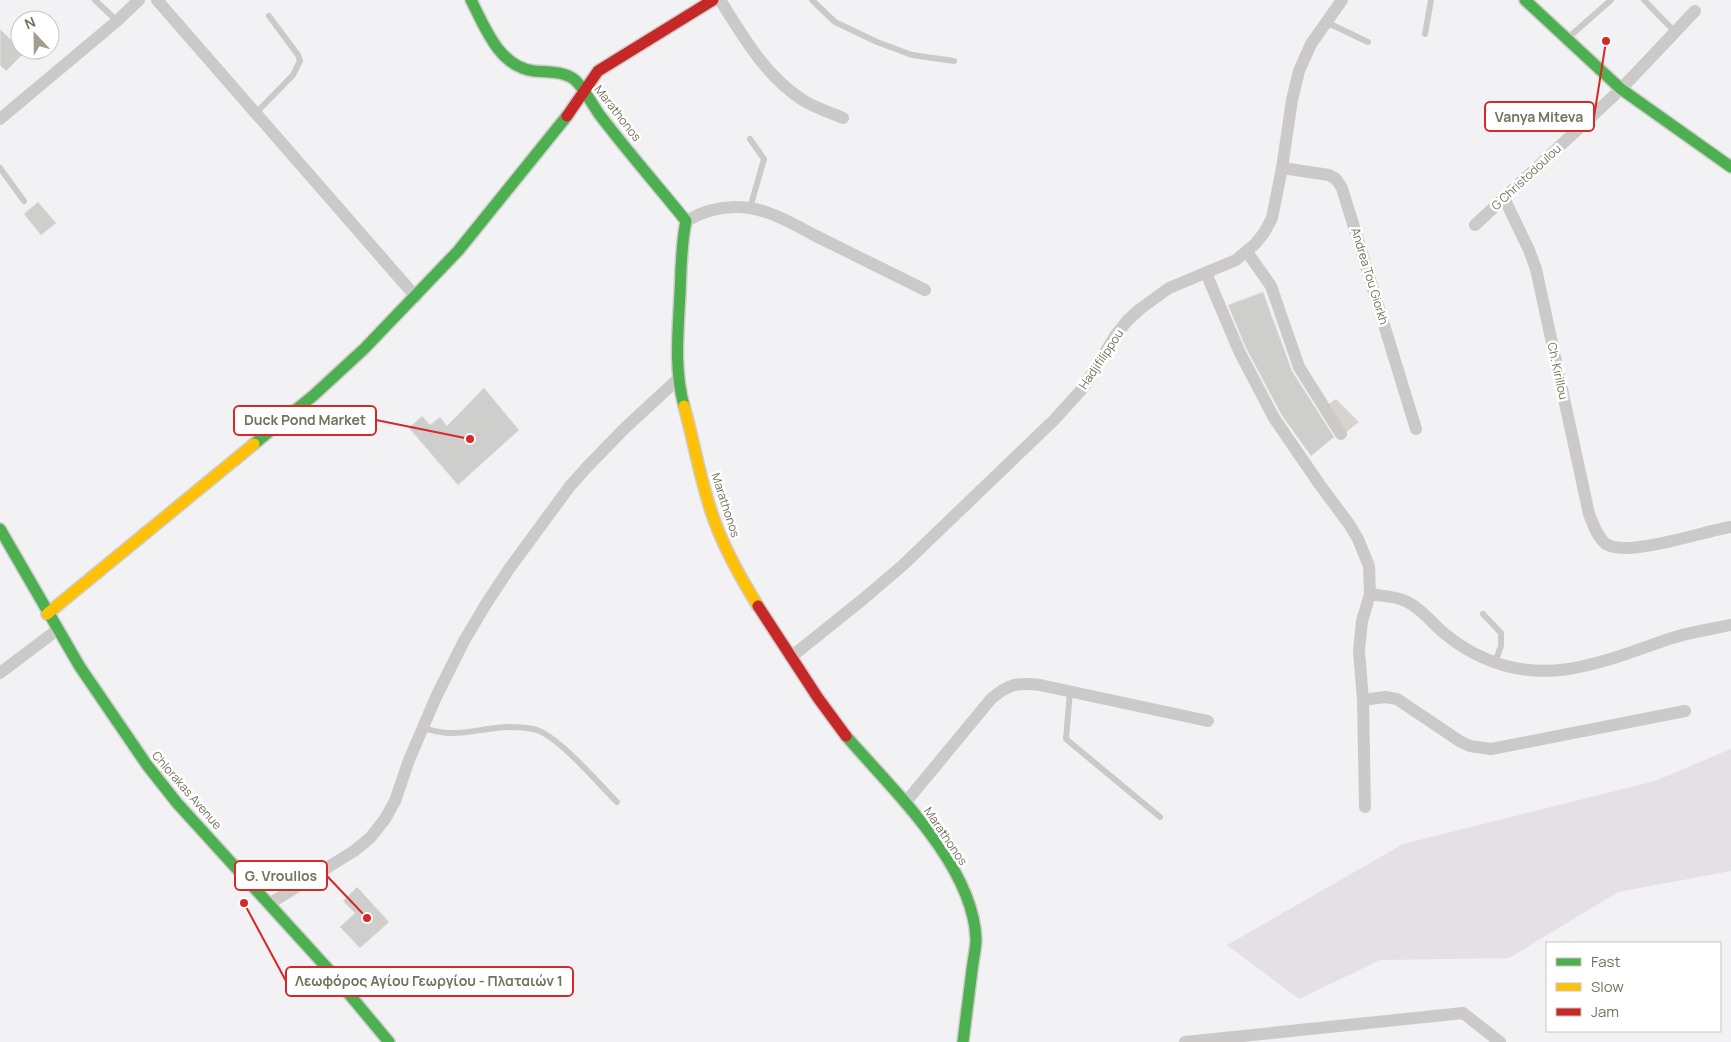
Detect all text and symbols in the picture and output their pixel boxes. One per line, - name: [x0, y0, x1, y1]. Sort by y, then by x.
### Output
- north arrow: [10, 10, 60, 60]
- text: N: [22, 12, 38, 33]
- street label: Marathonos: [591, 81, 645, 145]
- callout: Vanya Miteva: [1485, 102, 1594, 131]
- text: Vanya Miteva: [1495, 107, 1583, 126]
- street label: G Christodoulou: [1487, 140, 1565, 214]
- street label: Andrea Tou Giorkh: [1347, 225, 1393, 327]
- street label: Hadjifilippou: [1075, 326, 1127, 392]
- street label: Ch. Kirillou: [1544, 341, 1572, 401]
- callout: Duck Pond Market: [234, 406, 376, 435]
- text: Duck Pond Market: [244, 410, 366, 429]
- street label: Marathonos: [708, 471, 744, 539]
- street label: Chlorakas Avenue: [148, 747, 226, 833]
- street label: Marathonos: [920, 803, 972, 869]
- callout: G. Vroullos: [235, 861, 327, 890]
- text: G. Vroullos: [245, 866, 318, 885]
- legend: [1546, 942, 1721, 1032]
- text: Fast: [1591, 951, 1620, 972]
- callout: Λεωφόρος Αγίου Γεωργίου - Πλαταιών 1: [286, 967, 573, 996]
- text: Λεωφόρος Αγίου Γεωργίου - Πλαταιών 1: [295, 971, 563, 990]
- text: Slow: [1591, 976, 1624, 997]
- text: Jam: [1591, 1001, 1619, 1022]

